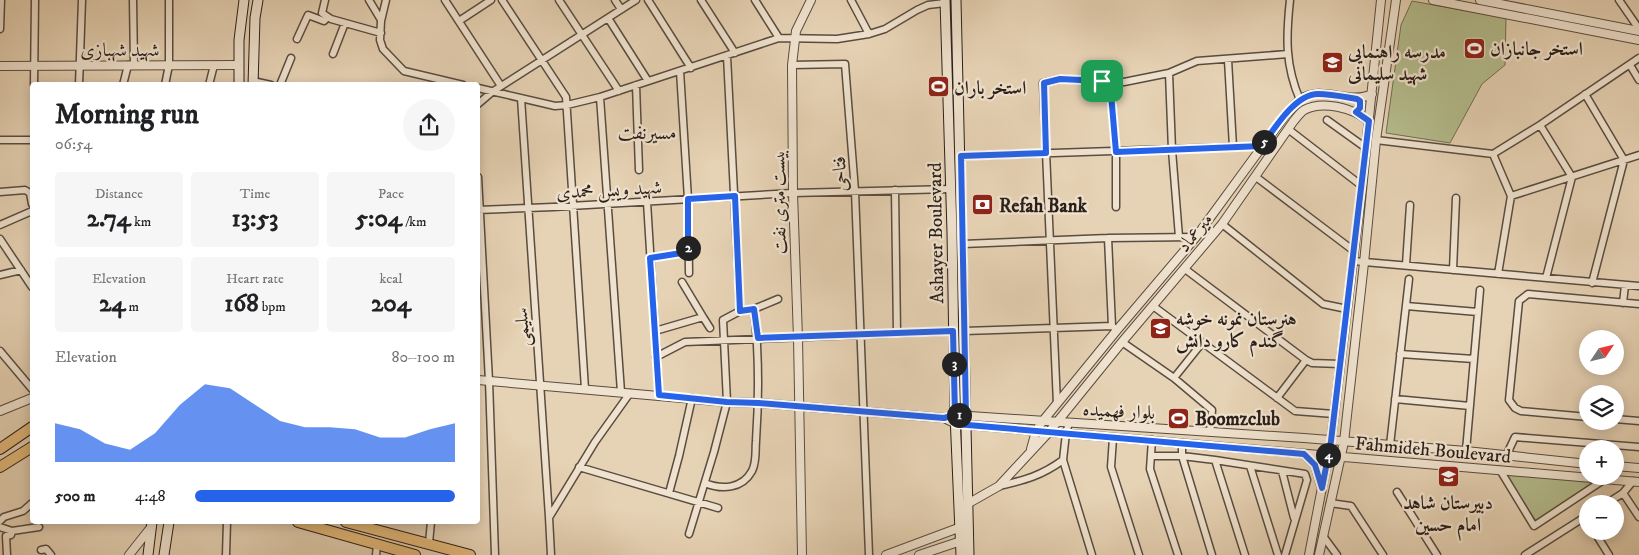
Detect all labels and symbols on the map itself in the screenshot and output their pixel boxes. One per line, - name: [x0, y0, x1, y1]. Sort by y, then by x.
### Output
- sports icon: استخر جانبازان: [1462, 36, 1486, 60]
- place label: استخر جانبازان: [1490, 38, 1583, 61]
- street label: شهید شهبازی: [80, 39, 160, 62]
- place label: مدرسه راهنمایی شهید سلیمانی: [1347, 41, 1446, 86]
- school or university icon: مدرسه راهنمایی شهید سلیمانی: [1320, 50, 1344, 74]
- pin: [1081, 60, 1123, 102]
- sports icon: استخر باران: [926, 75, 950, 99]
- place label: استخر باران: [954, 77, 1026, 100]
- district label: مسیرنفت: [617, 121, 677, 146]
- pin: 5: [1252, 130, 1276, 154]
- street label: بیست متری نفت: [767, 149, 792, 255]
- street label: فتاحی: [828, 155, 853, 192]
- street label: Ashayer Boulevard: [924, 162, 949, 304]
- street label: شهید ویس محمدی: [556, 176, 663, 206]
- bank icon: Refah Bank: [971, 193, 995, 217]
- place label: Refah Bank: [999, 195, 1088, 218]
- street label: میرعماد: [1172, 209, 1218, 257]
- pin: 2: [676, 236, 700, 260]
- street label: سلیمی: [510, 307, 536, 347]
- place label: هنرستان نمونه خوشه گندم کارو دانش: [1176, 308, 1297, 358]
- school or university icon: هنرستان نمونه خوشه گندم کارو دانش: [1148, 317, 1172, 341]
- north arrow: [1579, 330, 1624, 375]
- pin: 3: [942, 352, 966, 376]
- street label: بلوار فهمیده: [1082, 398, 1156, 425]
- pin: 1: [946, 402, 972, 428]
- sports icon: Boomzclub: [1167, 406, 1191, 430]
- place label: Boomzclub: [1195, 408, 1280, 431]
- street label: Fahmideh Boulevard: [1354, 432, 1512, 469]
- pin: 4: [1316, 442, 1340, 468]
- school or university icon: دبیرستان شاهد امام حسین: [1436, 464, 1460, 488]
- place label: دبیرستان شاهد امام حسین: [1403, 492, 1493, 542]

